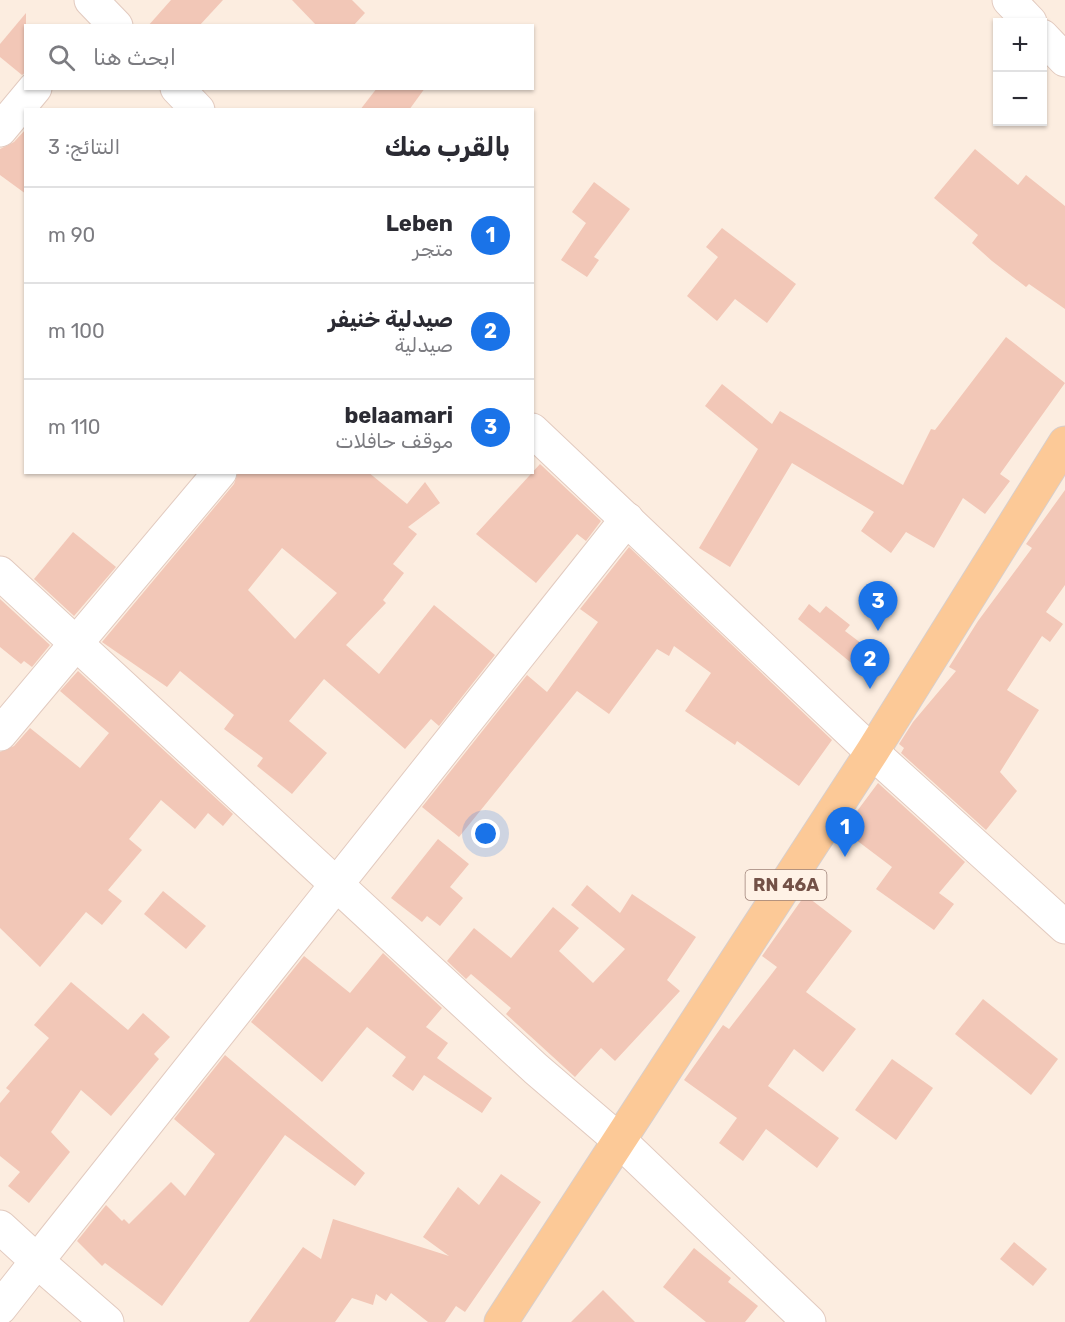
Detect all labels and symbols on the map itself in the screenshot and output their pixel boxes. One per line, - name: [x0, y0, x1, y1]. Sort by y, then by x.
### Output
- pin: 3: [858, 582, 898, 631]
- pin: 2: [850, 640, 890, 689]
- pin: 1: [826, 808, 864, 857]
- your location: [471, 819, 500, 848]
- road number: RN 46A: [746, 870, 826, 900]

